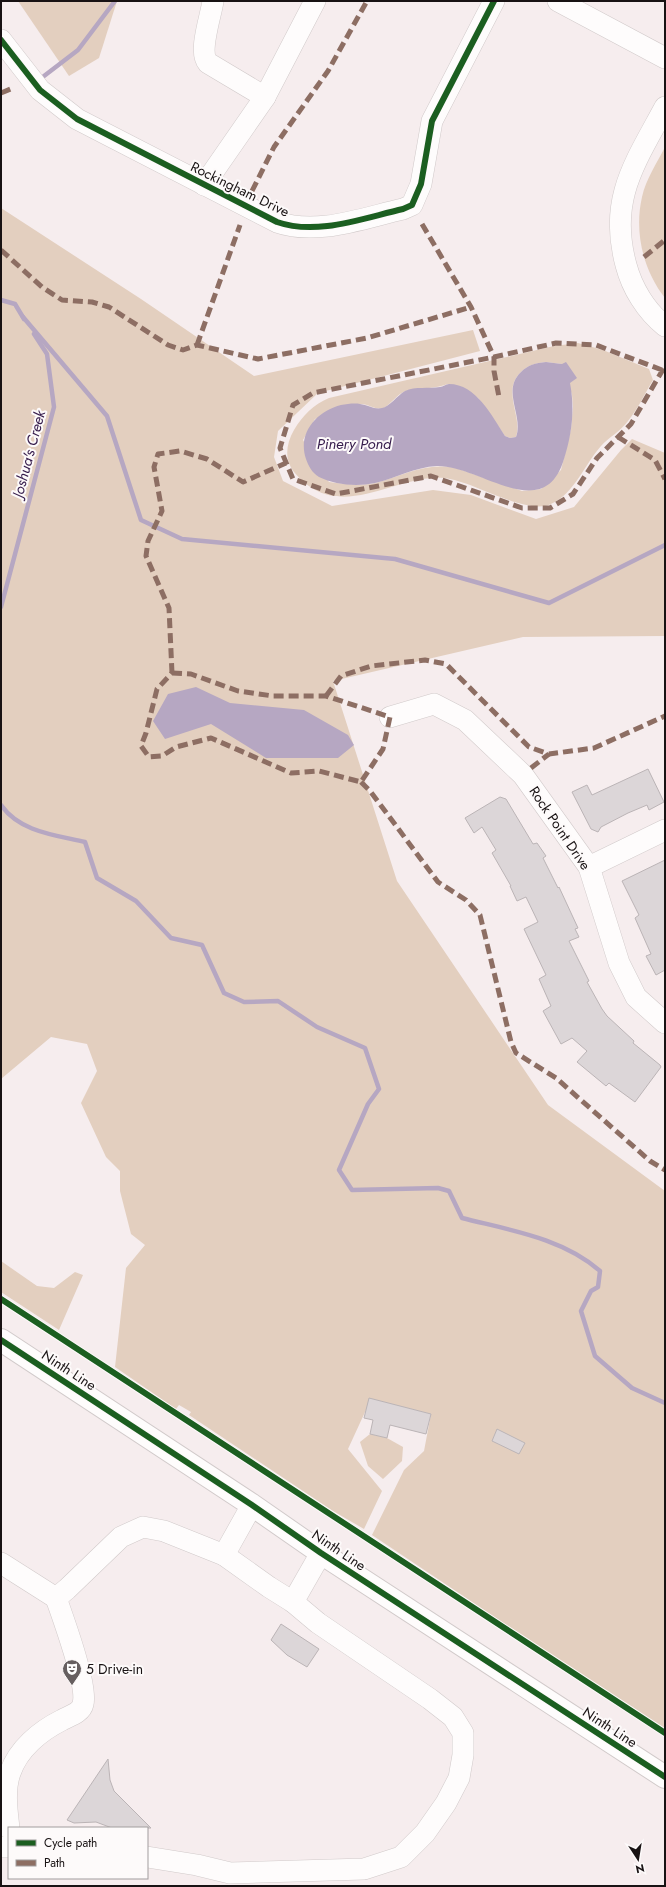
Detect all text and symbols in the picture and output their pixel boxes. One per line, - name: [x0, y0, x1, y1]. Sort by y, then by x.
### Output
- street label: Rockingham Drive: [187, 156, 293, 222]
- water label: Joshua's Creek: [6, 407, 51, 503]
- water label: Pinery Pond: [317, 433, 392, 455]
- street label: Rock Point Drive: [525, 782, 595, 874]
- street label: Ninth Line: [38, 1345, 100, 1395]
- street label: Ninth Line: [308, 1525, 370, 1575]
- theatre icon: 5 Drive-in: [61, 1658, 83, 1686]
- place label: 5 Drive-in: [86, 1659, 143, 1679]
- street label: Ninth Line: [579, 1702, 641, 1752]
- legend: [8, 1827, 148, 1879]
- text: Cycle path: [44, 1834, 97, 1852]
- north arrow: [618, 1839, 658, 1879]
- text: Path: [44, 1854, 65, 1872]
- text: N: [634, 1860, 646, 1878]

